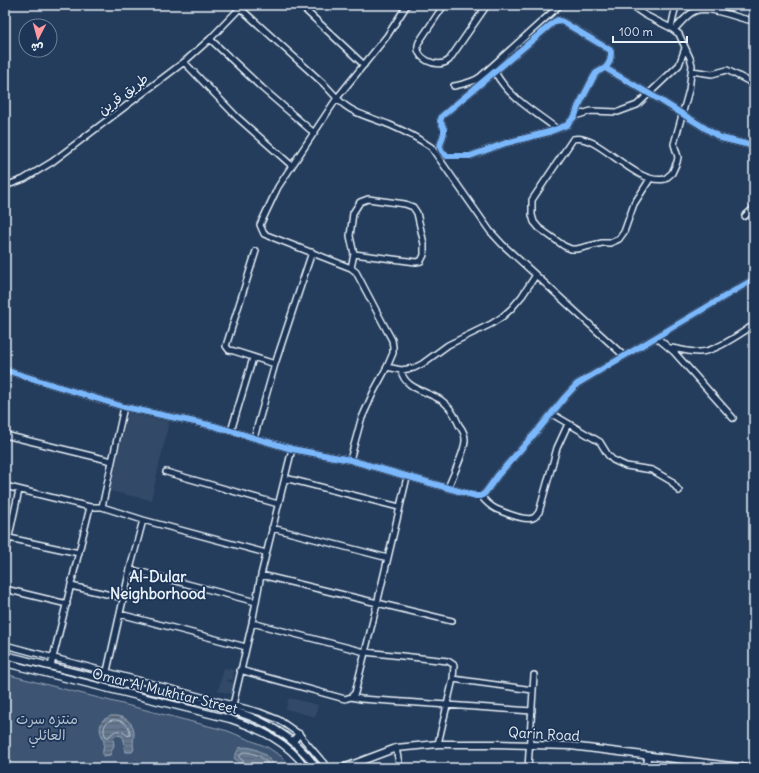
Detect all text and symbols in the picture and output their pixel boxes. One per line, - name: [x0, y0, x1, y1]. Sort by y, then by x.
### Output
- north arrow: [18, 18, 58, 58]
- scale bar: [613, 18, 687, 44]
- text: 100 m: [619, 24, 653, 39]
- text: ش: [30, 40, 44, 56]
- street label: طريق قرين: [94, 69, 152, 119]
- district label: Al-Dular Neighborhood: [110, 567, 206, 604]
- street label: Omar Al Mukhtar Street: [90, 664, 240, 718]
- park label: منتزه سرت العائلي: [16, 710, 78, 748]
- street label: Qarin Road: [508, 723, 580, 745]

